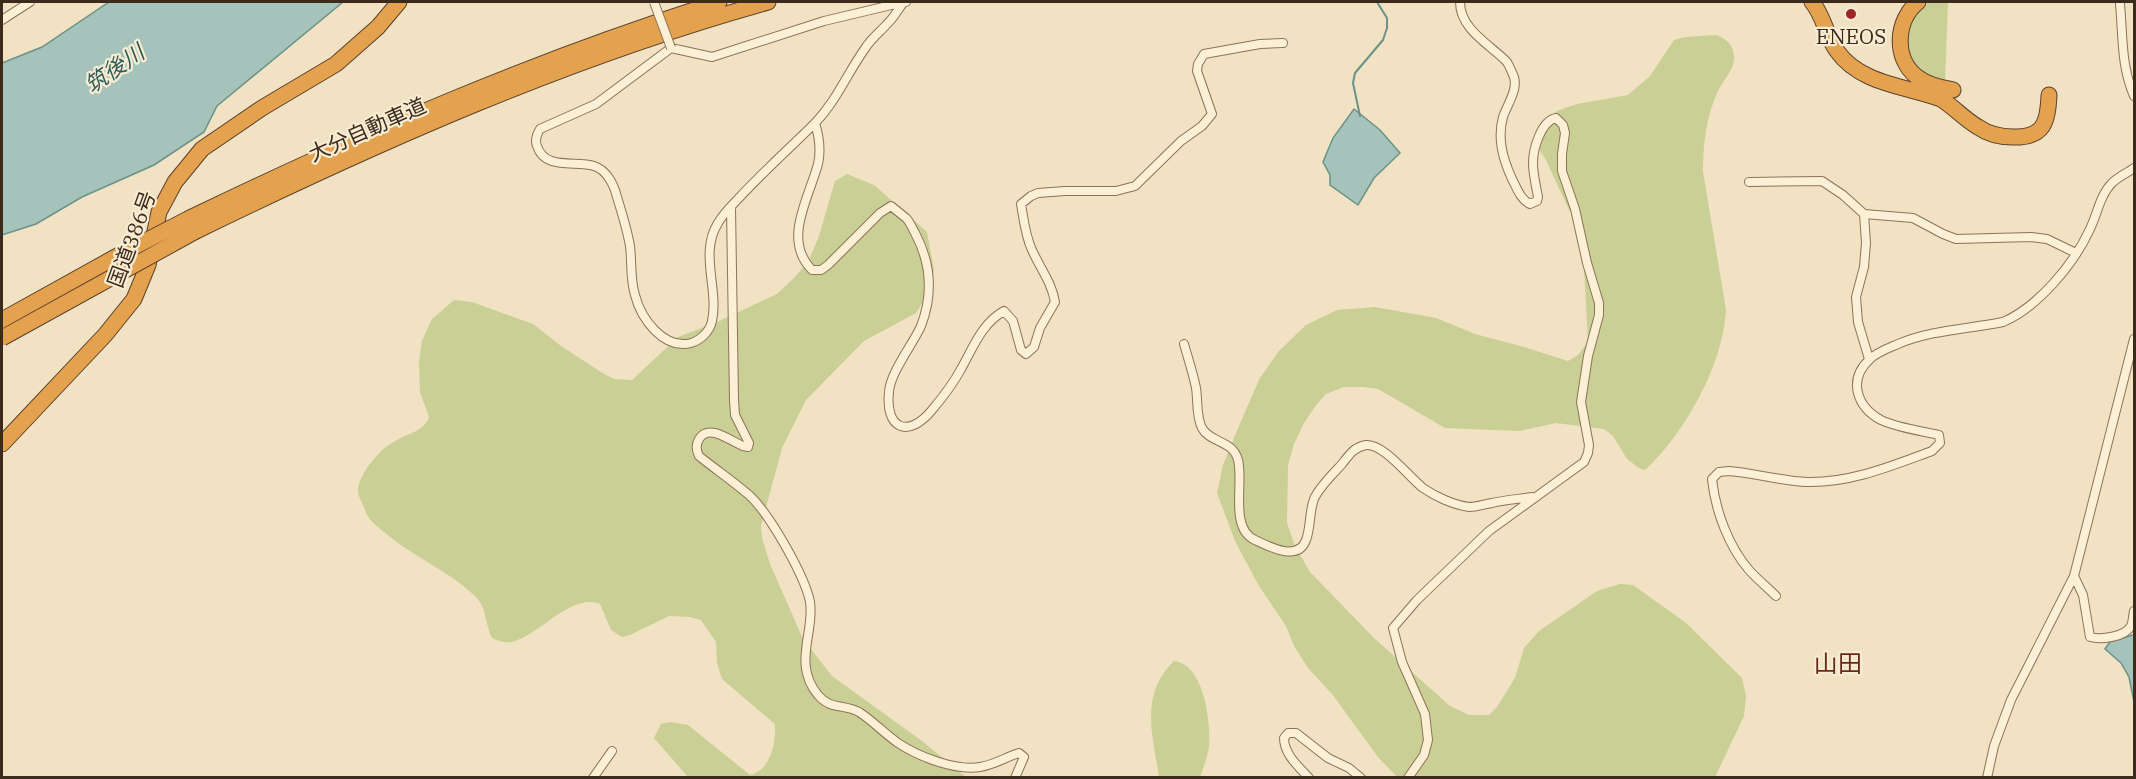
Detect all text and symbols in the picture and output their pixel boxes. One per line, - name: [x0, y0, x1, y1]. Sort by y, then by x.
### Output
- marker: ENEOS: [1844, 7, 1858, 21]
- place label: ENEOS: [1816, 22, 1886, 50]
- water label: 筑後川: [79, 36, 151, 99]
- street label: 大分自動車道: [304, 91, 430, 167]
- street label: 国道386号: [101, 187, 161, 291]
- district label: 山田: [1814, 647, 1862, 679]

